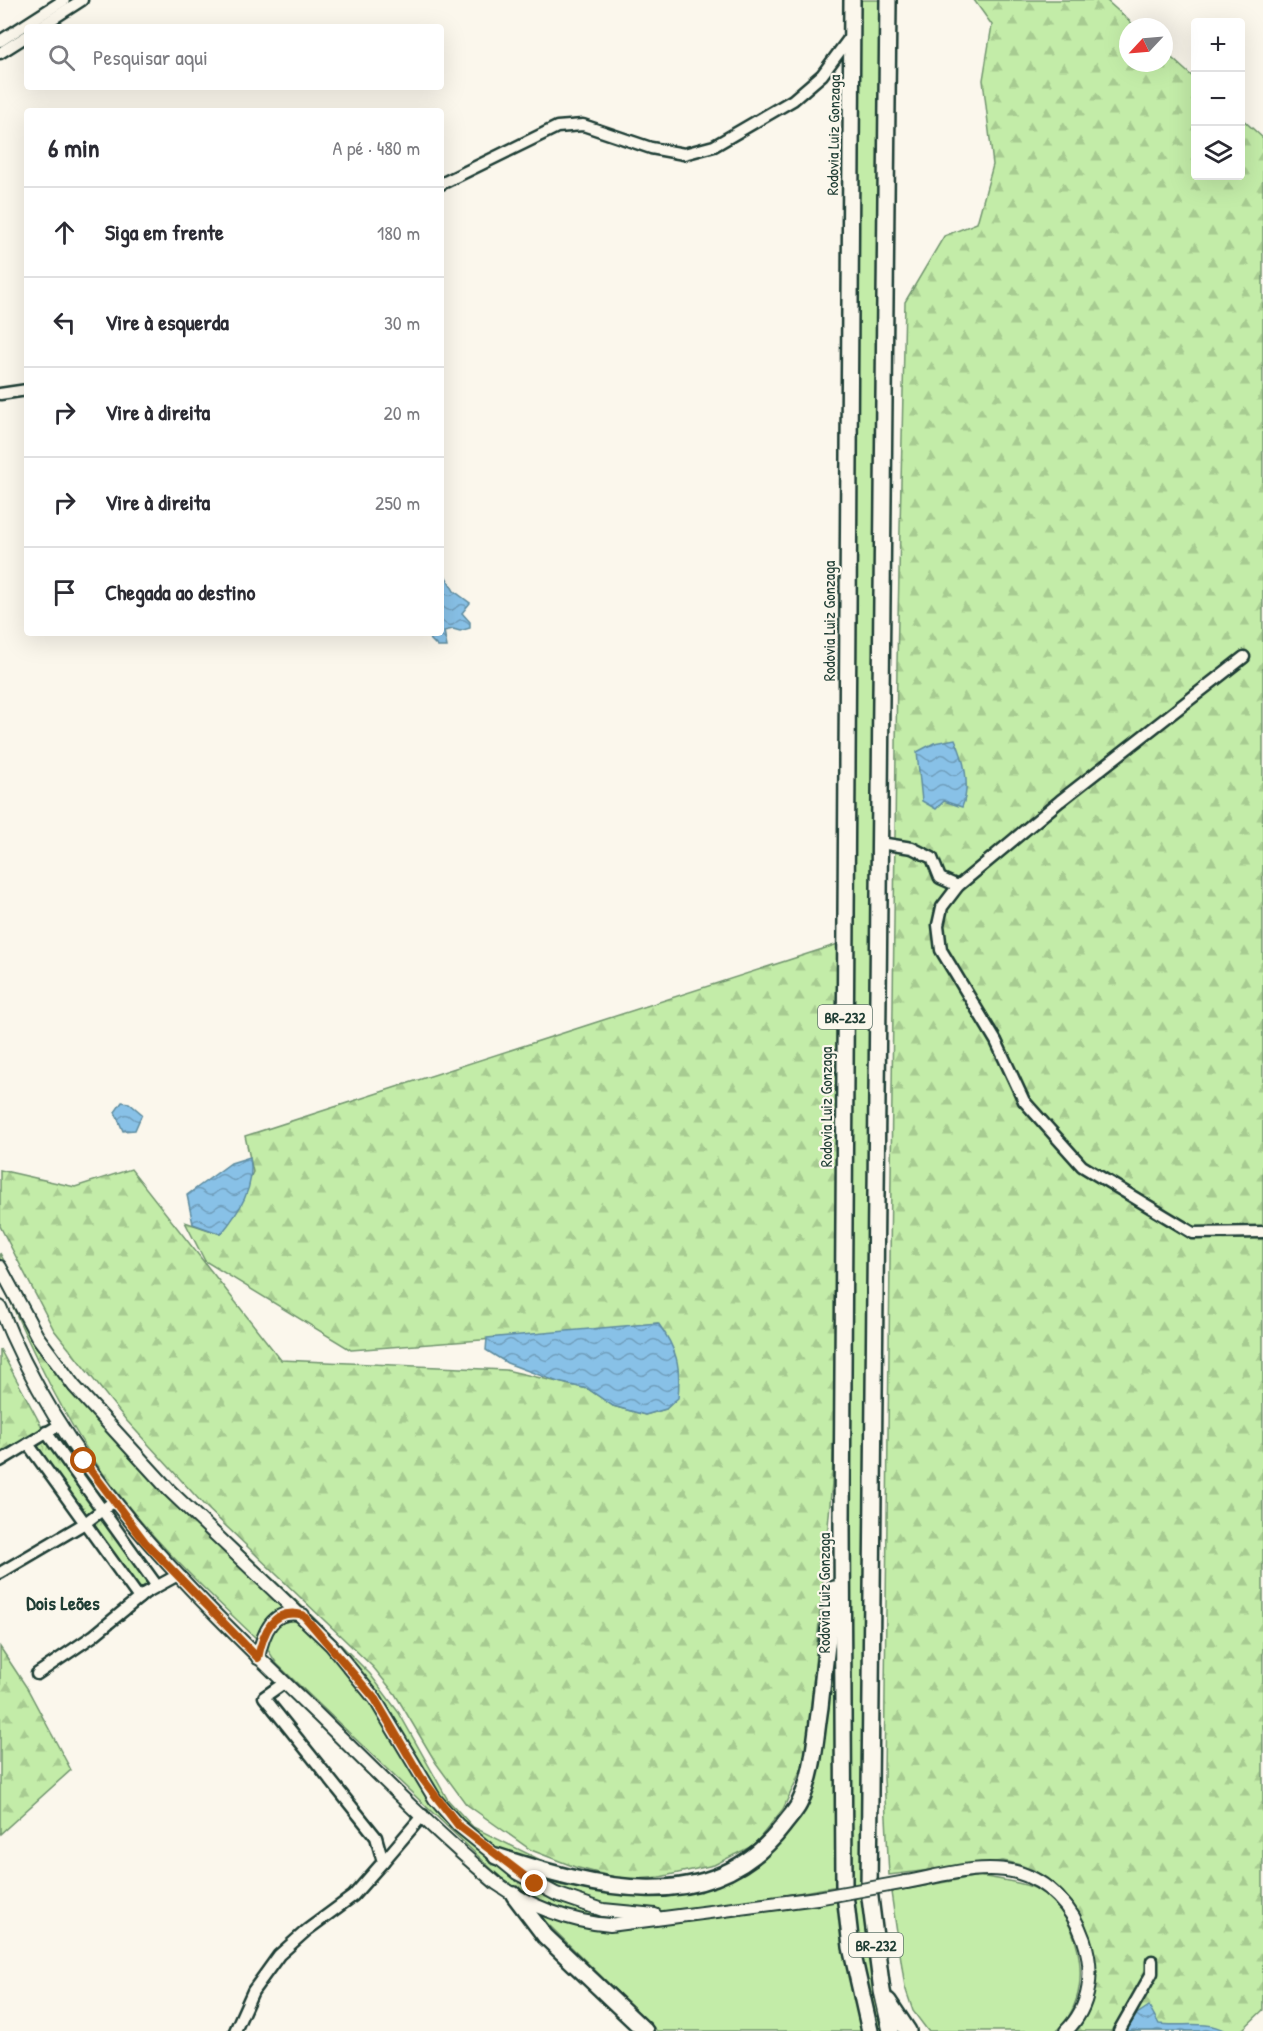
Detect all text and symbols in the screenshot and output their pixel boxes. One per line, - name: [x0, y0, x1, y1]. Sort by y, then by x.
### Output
- north arrow: [1119, 18, 1173, 72]
- map controls: [1191, 18, 1245, 180]
- button: +: [1191, 18, 1245, 72]
- search box: [24, 24, 444, 90]
- icon: search: [45, 41, 78, 74]
- text: Pesquisar aqui: [93, 42, 208, 72]
- button: −: [1191, 72, 1245, 126]
- street label: Rodovia Luiz Gonzaga: [821, 74, 845, 196]
- button: layers: [1191, 126, 1245, 180]
- text: 6 min: [48, 130, 100, 165]
- text: A pé · 480 m: [333, 134, 420, 161]
- icon: ahead: [48, 216, 81, 249]
- text: Siga em frente: [105, 217, 224, 247]
- text: 180 m: [377, 219, 420, 246]
- icon: left: [48, 306, 81, 339]
- text: Vire à esquerda: [105, 307, 229, 337]
- text: 30 m: [384, 309, 420, 336]
- icon: right: [48, 396, 81, 429]
- text: Vire à direita: [105, 397, 210, 427]
- text: 20 m: [383, 399, 420, 426]
- icon: right: [48, 486, 81, 519]
- text: Vire à direita: [105, 487, 210, 517]
- text: 250 m: [375, 489, 420, 516]
- street label: Rodovia Luiz Gonzaga: [818, 561, 840, 681]
- icon: arrive: [48, 576, 81, 609]
- text: Chegada ao destino: [105, 577, 255, 607]
- road number: BR-232: [818, 1005, 872, 1029]
- street label: Rodovia Luiz Gonzaga: [815, 1047, 837, 1167]
- route start: [70, 1447, 96, 1473]
- street label: Rodovia Luiz Gonzaga: [813, 1533, 835, 1653]
- district label: Dois Leões: [26, 1589, 100, 1616]
- route end: [521, 1870, 547, 1896]
- road number: BR-232: [849, 1933, 903, 1957]

